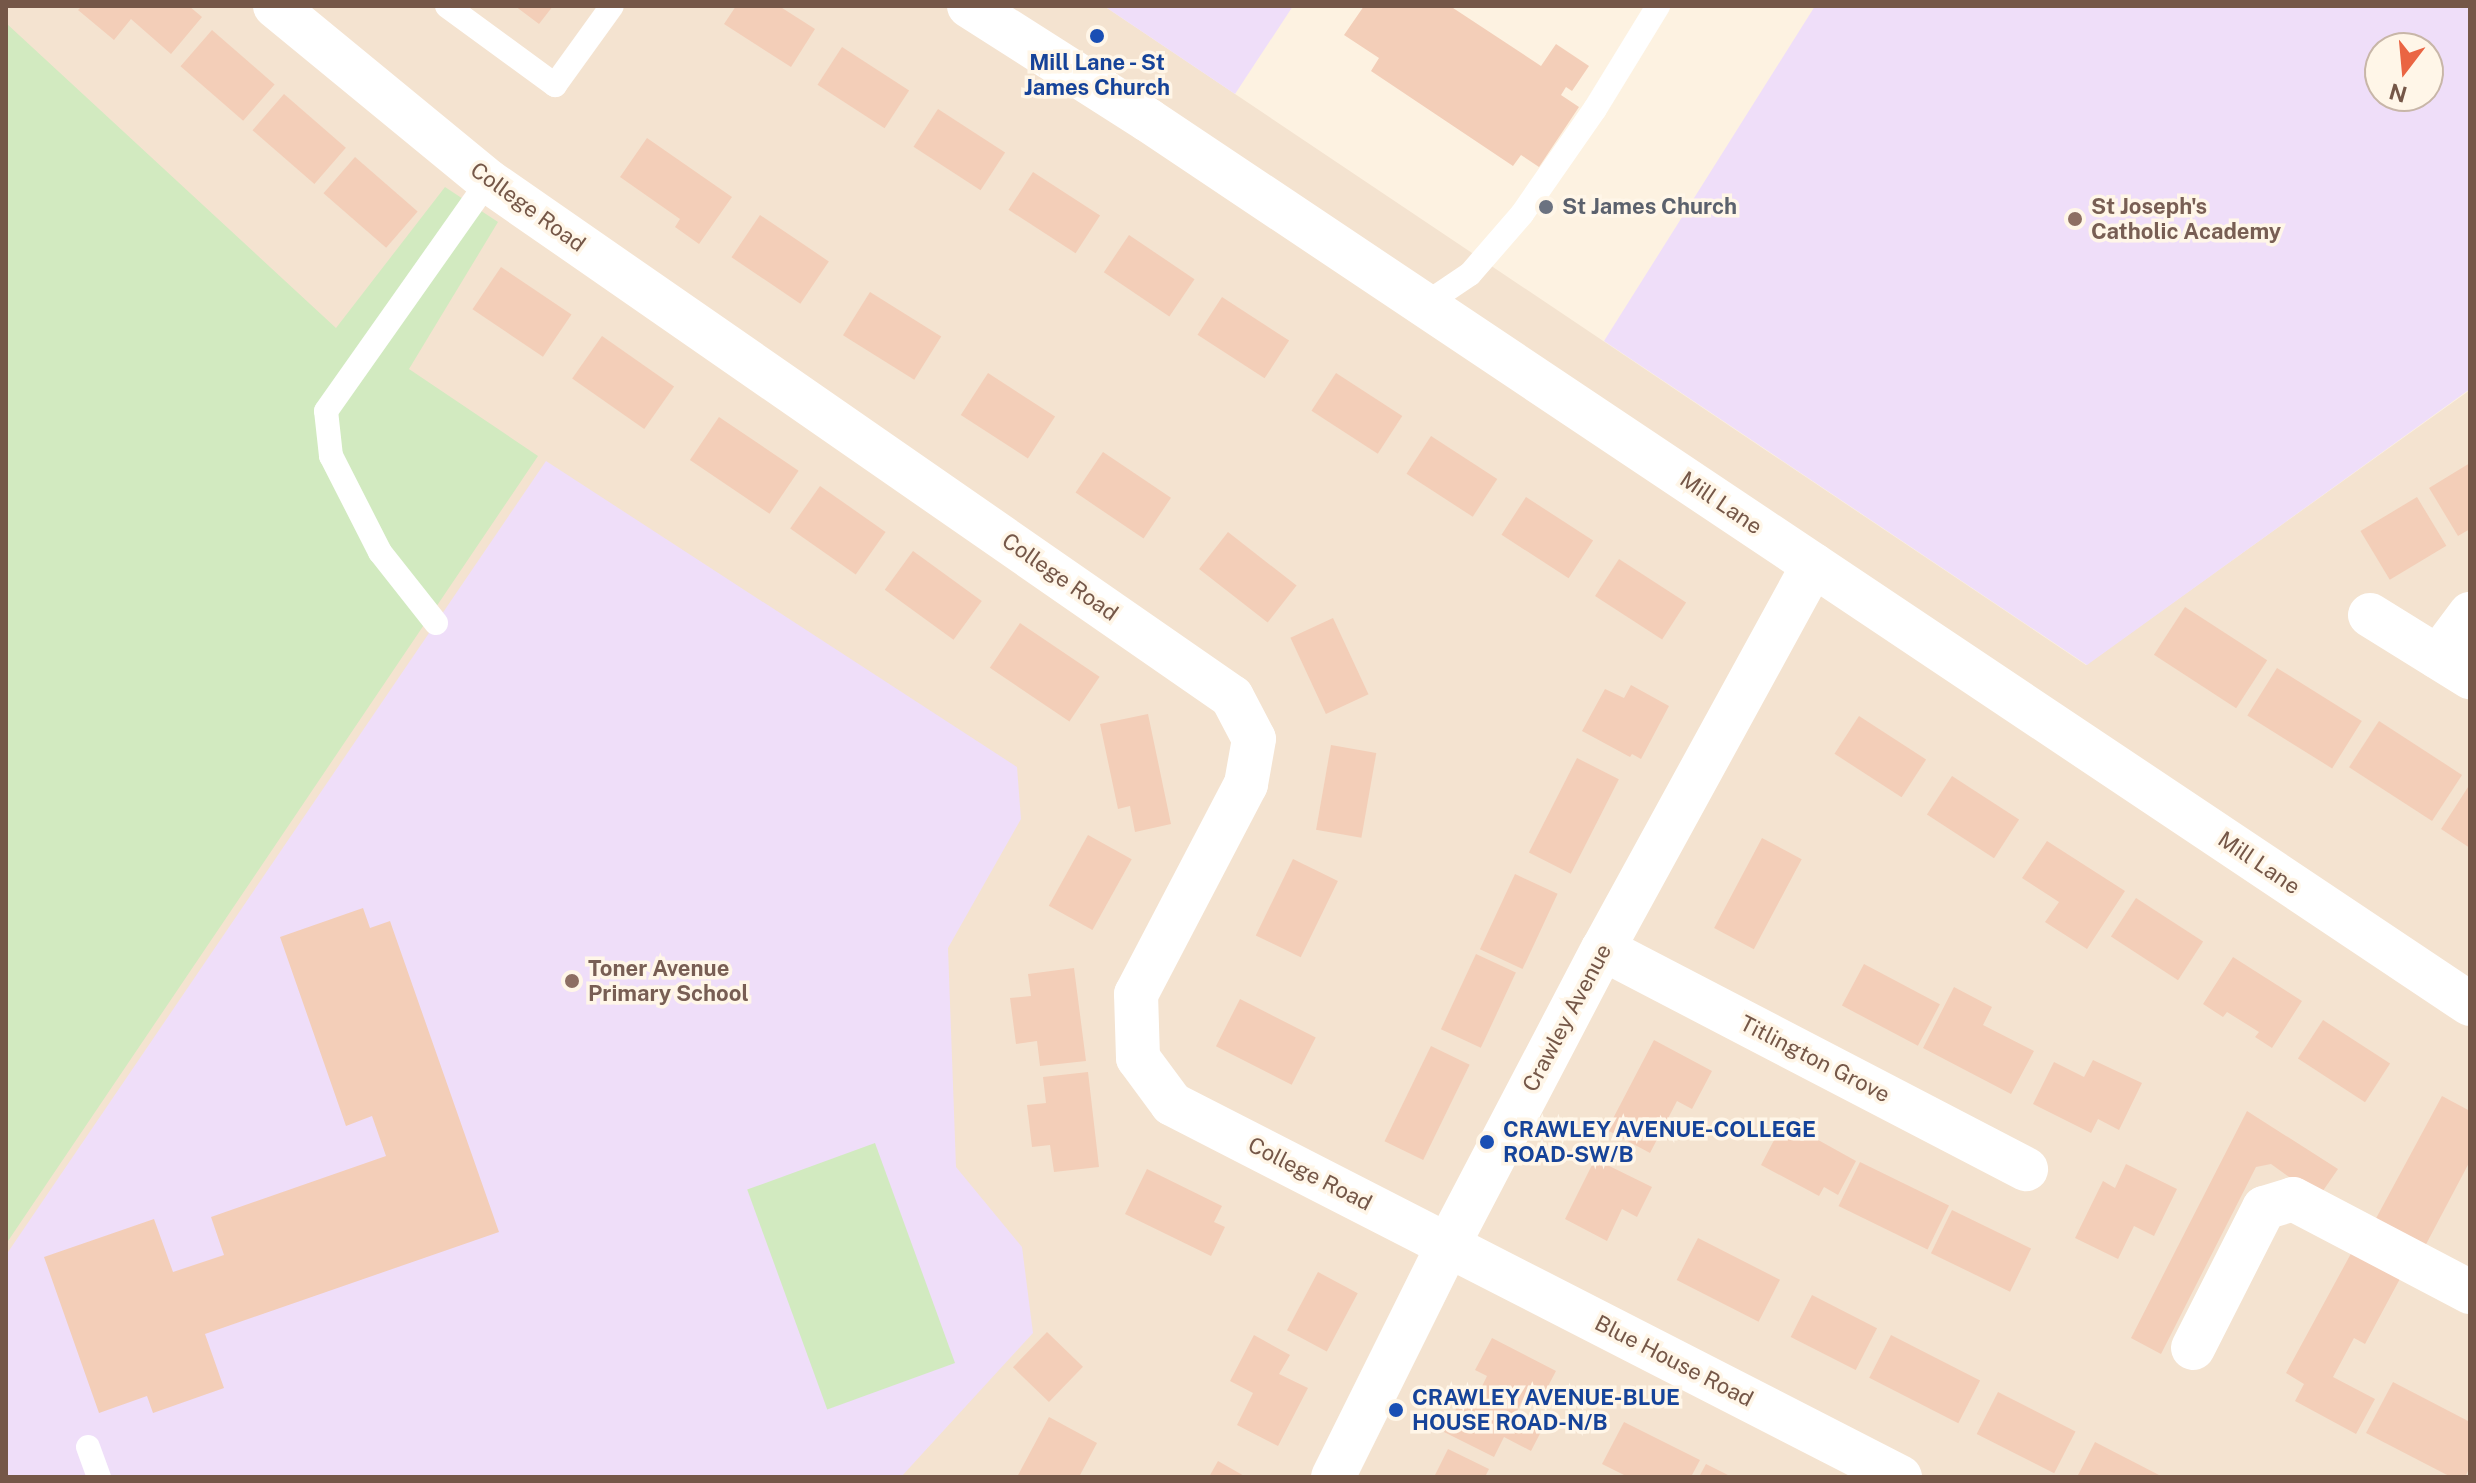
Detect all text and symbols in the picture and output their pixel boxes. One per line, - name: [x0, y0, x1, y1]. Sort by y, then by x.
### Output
- marker: Mill Lane - St James Church: [1088, 27, 1106, 45]
- north arrow: [2364, 32, 2444, 112]
- place label: Mill Lane - St James Church: [1024, 49, 1170, 100]
- text: N: [2386, 78, 2410, 108]
- street label: College Road: [465, 156, 591, 258]
- place label: St Joseph's Catholic Academy: [2091, 193, 2281, 244]
- place label: St James Church: [1562, 194, 1737, 220]
- marker: St James Church: [1537, 198, 1555, 216]
- marker: St Joseph's Catholic Academy: [2066, 210, 2084, 228]
- street label: Mill Lane: [1675, 466, 1767, 540]
- street label: College Road: [997, 527, 1123, 627]
- street label: Mill Lane: [2213, 826, 2305, 900]
- street label: Crawley Avenue: [1517, 940, 1617, 1096]
- place label: Toner Avenue Primary School: [588, 955, 749, 1006]
- marker: Toner Avenue Primary School: [563, 972, 581, 990]
- street label: Titlington Grove: [1736, 1010, 1894, 1108]
- place label: CRAWLEY AVENUE-COLLEGE ROAD-SW/B: [1503, 1116, 1816, 1168]
- street label: College Road: [1244, 1131, 1376, 1217]
- marker: CRAWLEY AVENUE-COLLEGE ROAD-SW/B: [1478, 1133, 1496, 1151]
- street label: Blue House Road: [1590, 1310, 1758, 1412]
- place label: CRAWLEY AVENUE-BLUE HOUSE ROAD-N/B: [1412, 1384, 1680, 1436]
- marker: CRAWLEY AVENUE-BLUE HOUSE ROAD-N/B: [1387, 1401, 1405, 1419]

